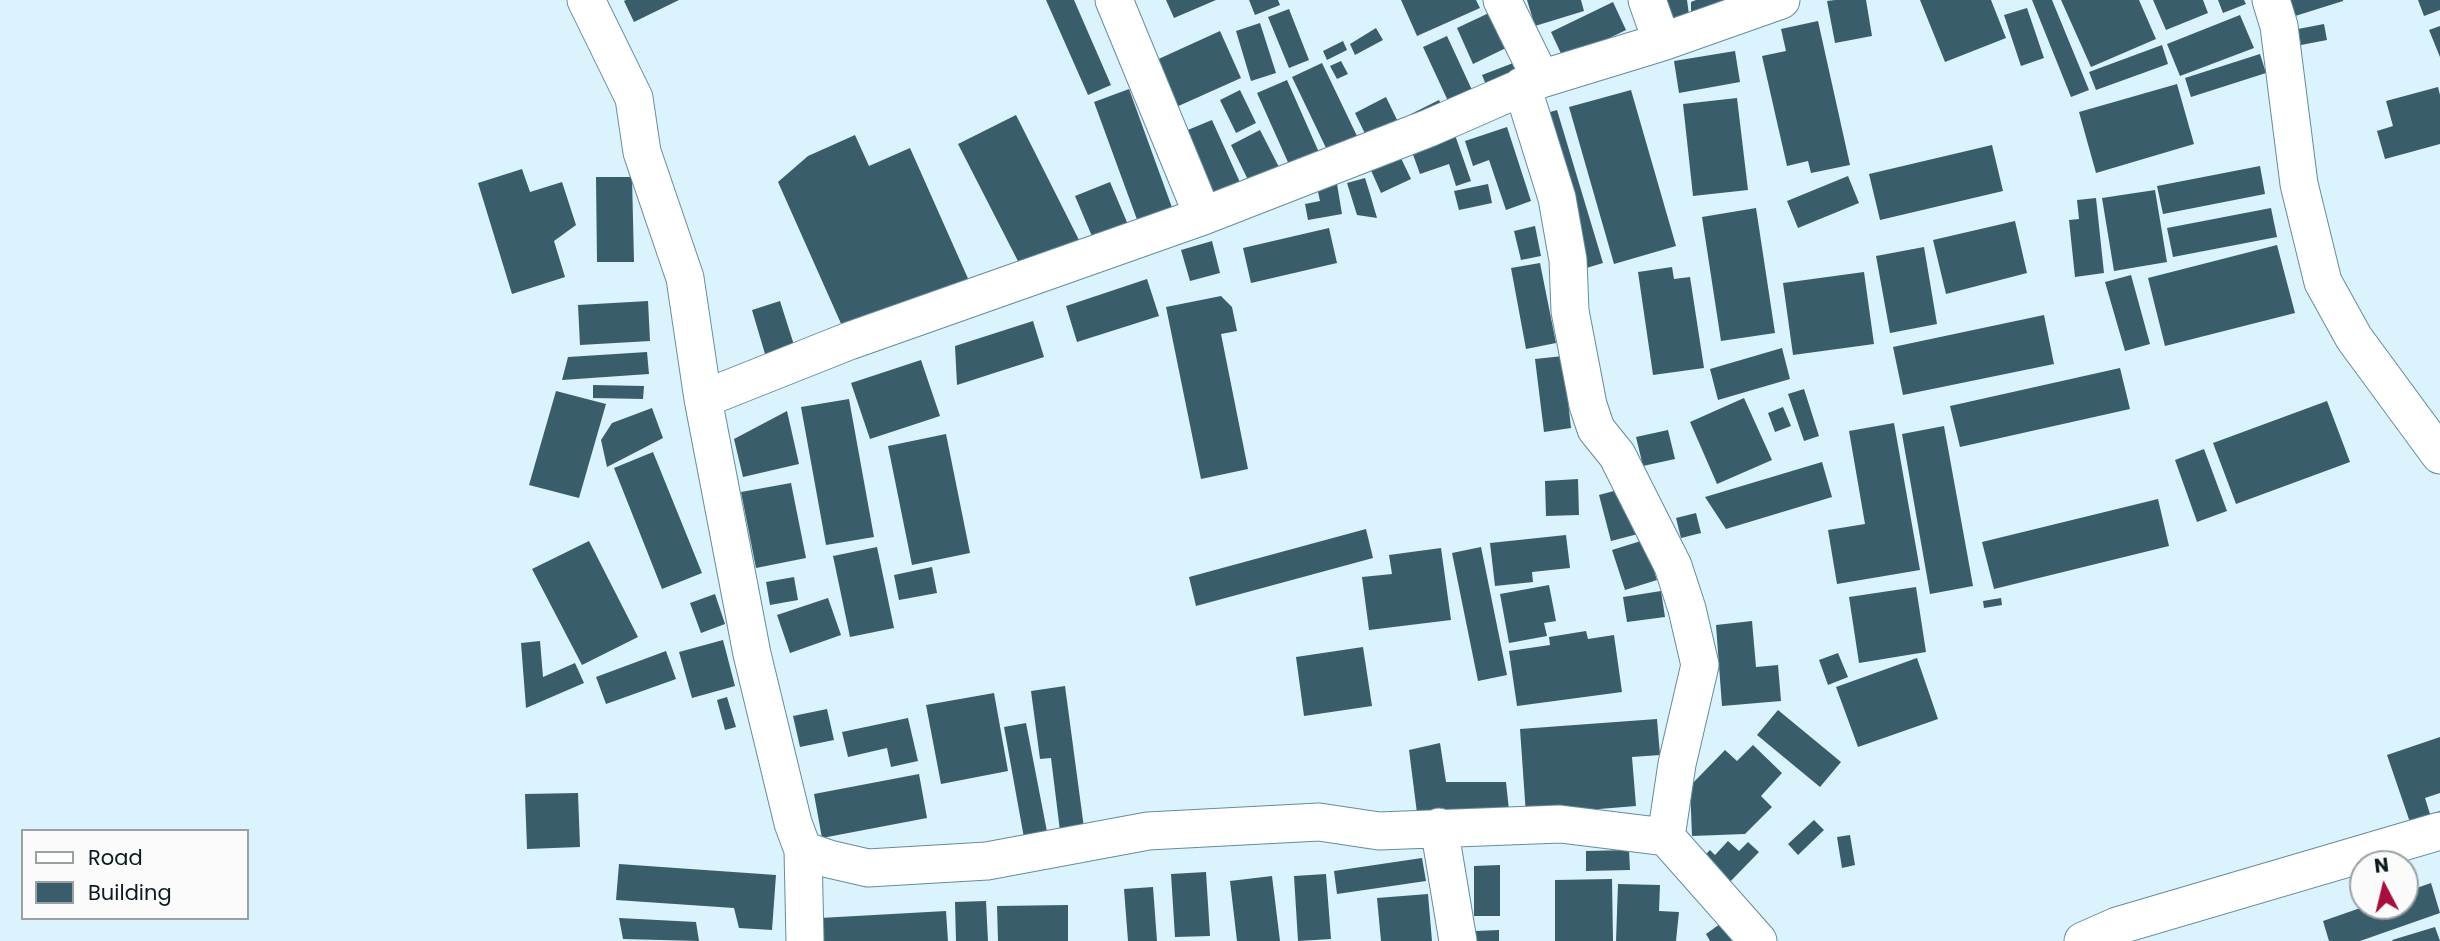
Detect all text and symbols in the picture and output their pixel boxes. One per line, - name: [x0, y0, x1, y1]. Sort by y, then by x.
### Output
- legend: [21, 829, 248, 920]
- text: Road: [88, 843, 143, 872]
- north arrow: [2349, 850, 2419, 920]
- text: N: [2373, 851, 2390, 880]
- text: Building: [88, 878, 172, 907]

